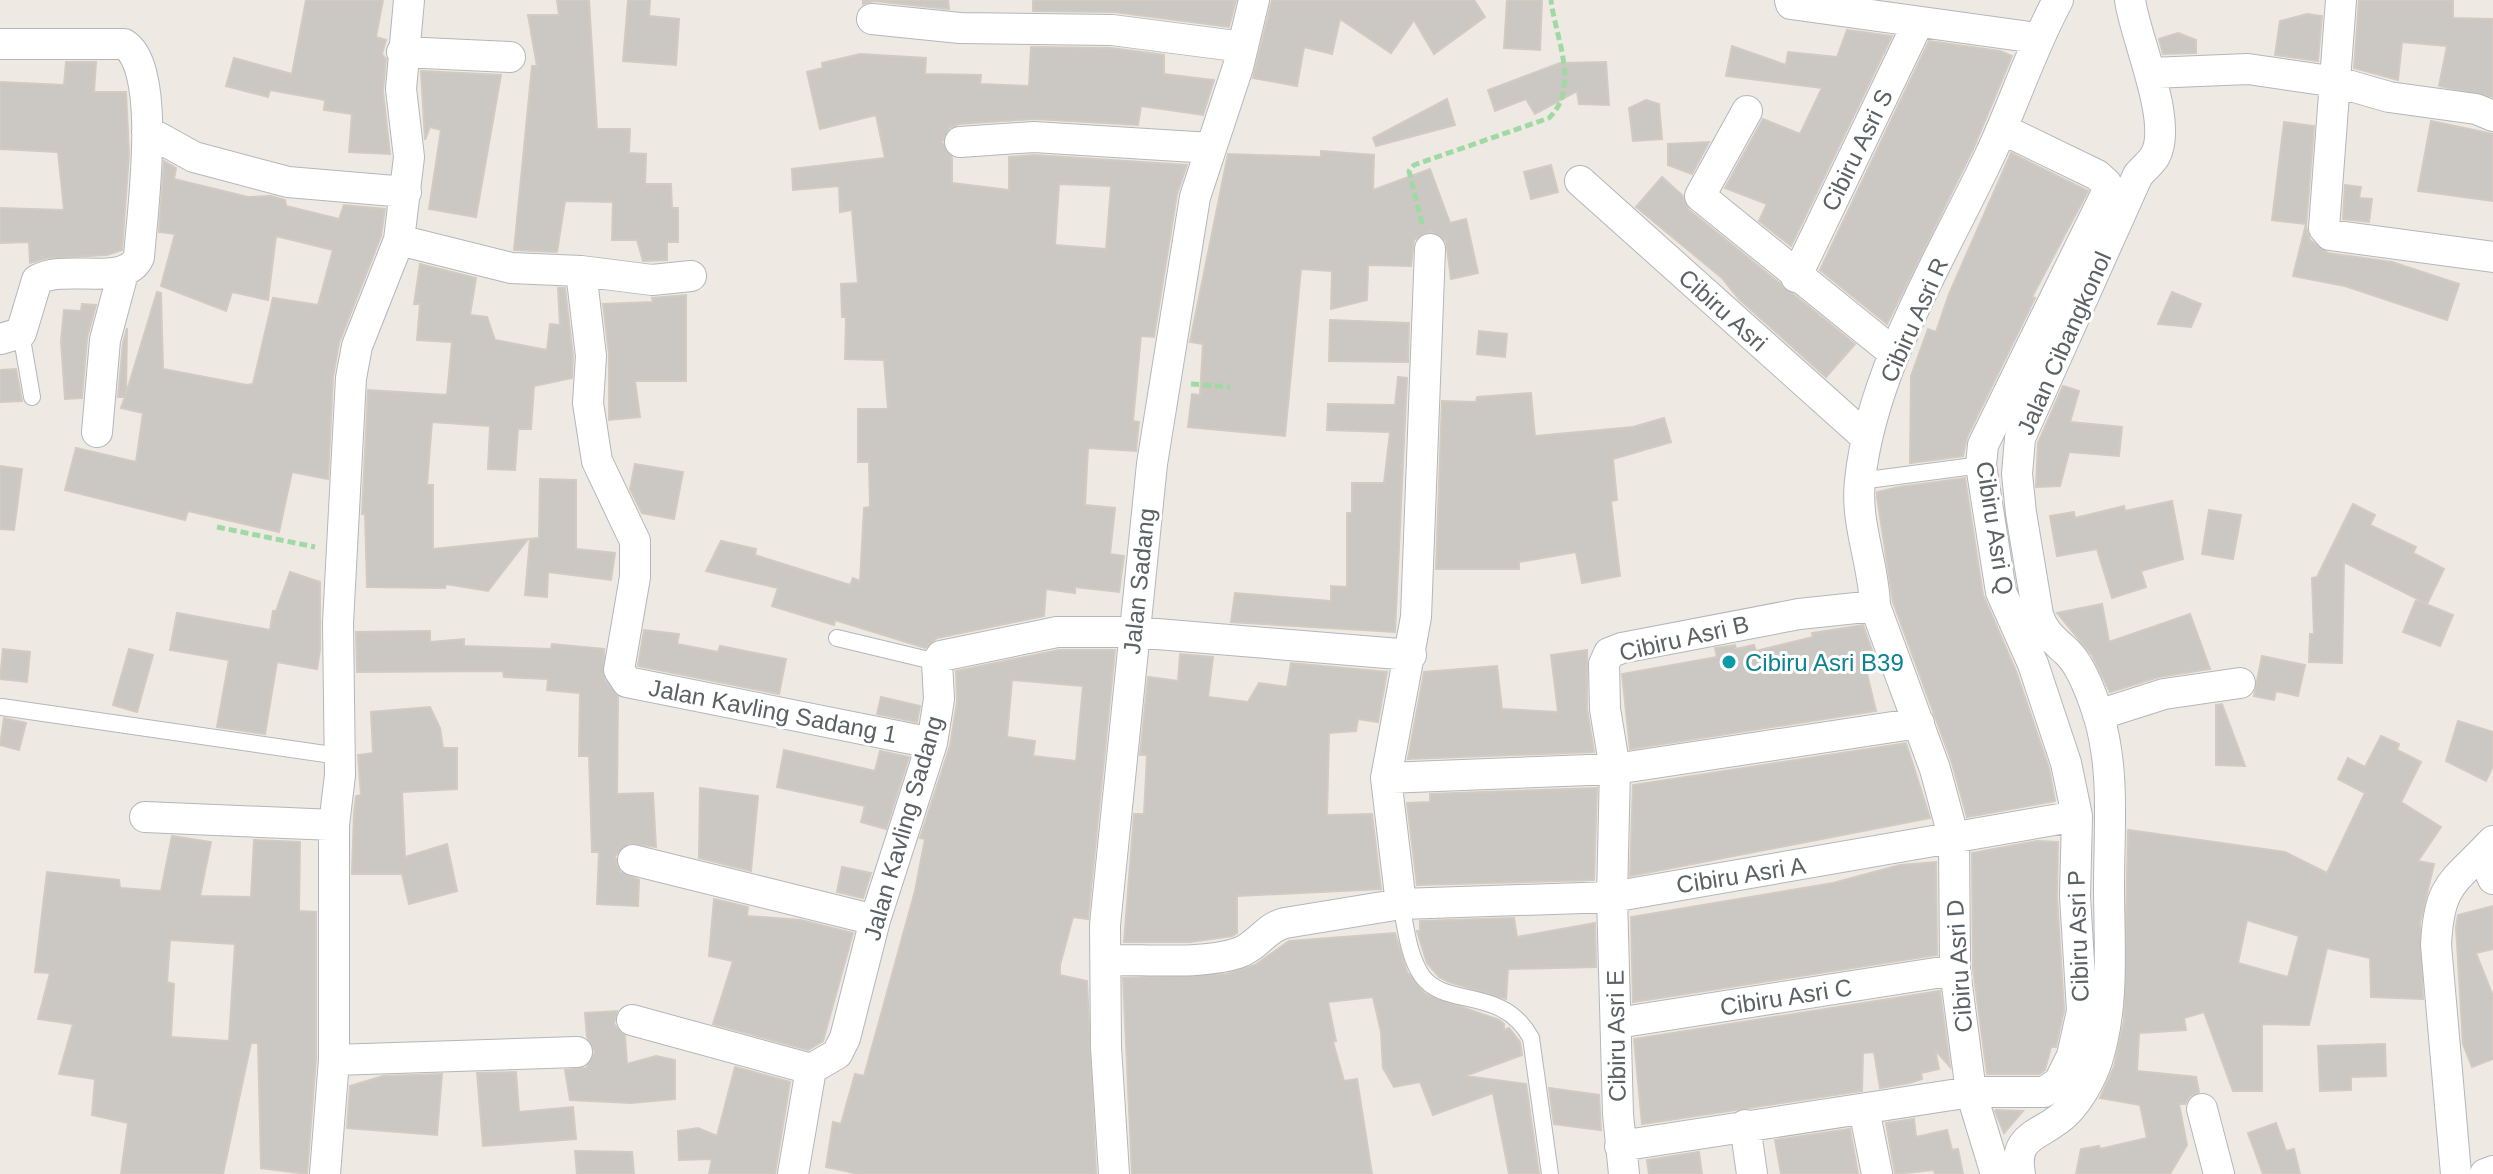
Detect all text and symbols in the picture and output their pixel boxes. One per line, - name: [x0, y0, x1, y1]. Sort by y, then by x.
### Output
- street label: Cibiru Asri S: [1816, 85, 1898, 215]
- street label: Jalan Cibangkonol: [2012, 247, 2116, 439]
- street label: Cibiru Asri R: [1875, 254, 1953, 386]
- street label: Cibiru Asri: [1673, 263, 1773, 357]
- street label: Cibiru Asri Q: [1971, 459, 2019, 597]
- street label: Jalan Sadang: [1118, 507, 1160, 655]
- street label: Cibiru Asri B: [1617, 610, 1751, 666]
- place label: Cibiru Asri B39: [1745, 649, 1904, 676]
- marker: Cibiru Asri B39: [1720, 653, 1738, 671]
- street label: Jalan Kavling Sadang 1: [647, 674, 899, 748]
- street label: Jalan Kavling Sadang: [858, 713, 948, 943]
- street label: Cibiru Asri A: [1674, 851, 1808, 899]
- street label: Cibiru Asri P: [2062, 870, 2094, 1002]
- street label: Cibiru Asri D: [1941, 899, 1977, 1033]
- street label: Cibiru Asri E: [1601, 970, 1631, 1102]
- street label: Cibiru Asri C: [1718, 973, 1854, 1021]

